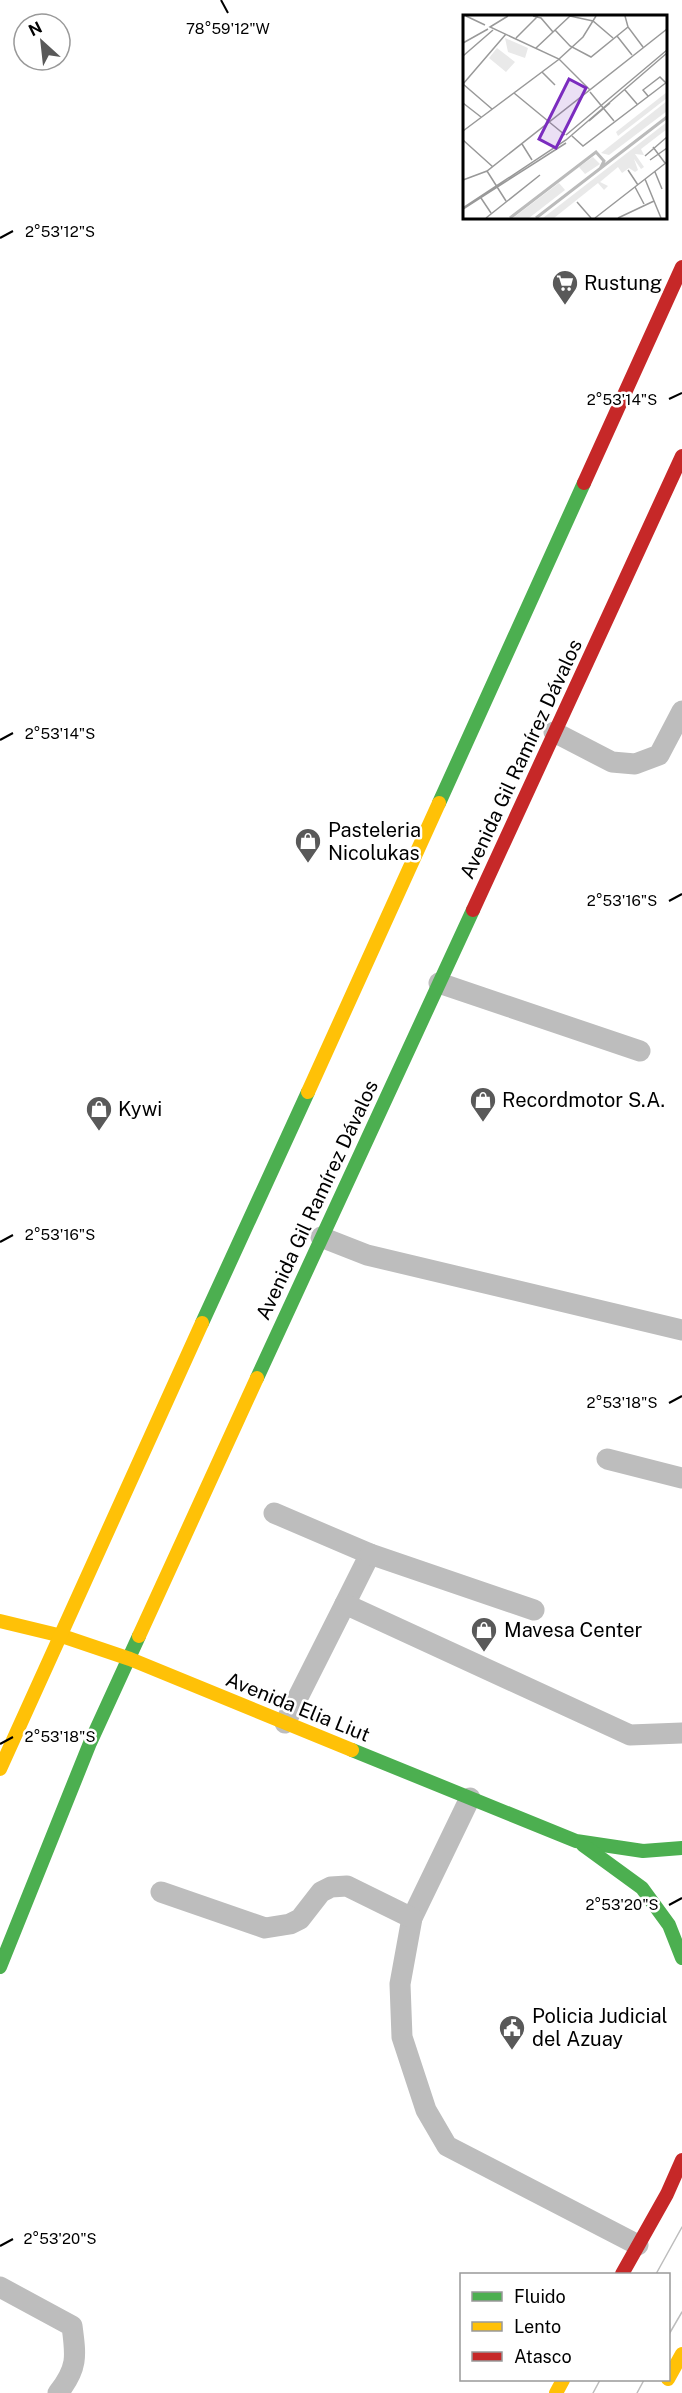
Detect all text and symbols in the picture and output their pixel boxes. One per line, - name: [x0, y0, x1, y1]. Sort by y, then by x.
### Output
- north arrow: [12, 12, 72, 72]
- inset map: [463, 15, 667, 219]
- text: N: [26, 18, 45, 40]
- text: 78°59'12"W: [186, 20, 270, 37]
- text: 2°53'12"S: [25, 223, 95, 240]
- supermarket icon: Rustung: [550, 268, 580, 306]
- place label: Rustung: [584, 271, 662, 295]
- text: 2°53'14"S: [587, 391, 657, 408]
- street label: Avenida Gil Ramírez Dávalos: [455, 635, 587, 883]
- text: 2°53'14"S: [25, 725, 95, 742]
- place label: Pasteleria Nicolukas: [328, 818, 421, 865]
- shop icon: Pasteleria Nicolukas: [293, 826, 323, 864]
- text: 2°53'16"S: [587, 892, 657, 909]
- street label: Avenida Gil Ramírez Dávalos: [251, 1076, 383, 1324]
- shop icon: Recordmotor S.A.: [468, 1085, 498, 1123]
- place label: Recordmotor S.A.: [502, 1088, 665, 1112]
- shop icon: Kywi: [84, 1094, 114, 1132]
- place label: Kywi: [118, 1097, 162, 1121]
- text: 2°53'16"S: [25, 1226, 95, 1243]
- text: 2°53'18"S: [587, 1394, 657, 1411]
- shop icon: Mavesa Center: [469, 1615, 499, 1653]
- place label: Mavesa Center: [504, 1618, 643, 1642]
- street label: Avenida Elia Liut: [222, 1667, 374, 1747]
- text: 2°53'18"S: [25, 1728, 95, 1745]
- text: 2°53'20"S: [585, 1896, 659, 1913]
- place label: Policia Judicial del Azuay: [532, 2004, 668, 2051]
- public building icon: Policia Judicial del Azuay: [497, 2013, 527, 2051]
- text: 2°53'20"S: [23, 2230, 97, 2247]
- legend: [460, 2273, 670, 2381]
- text: Fluido: [514, 2286, 566, 2307]
- text: Lento: [514, 2316, 561, 2337]
- text: Atasco: [514, 2346, 572, 2367]

